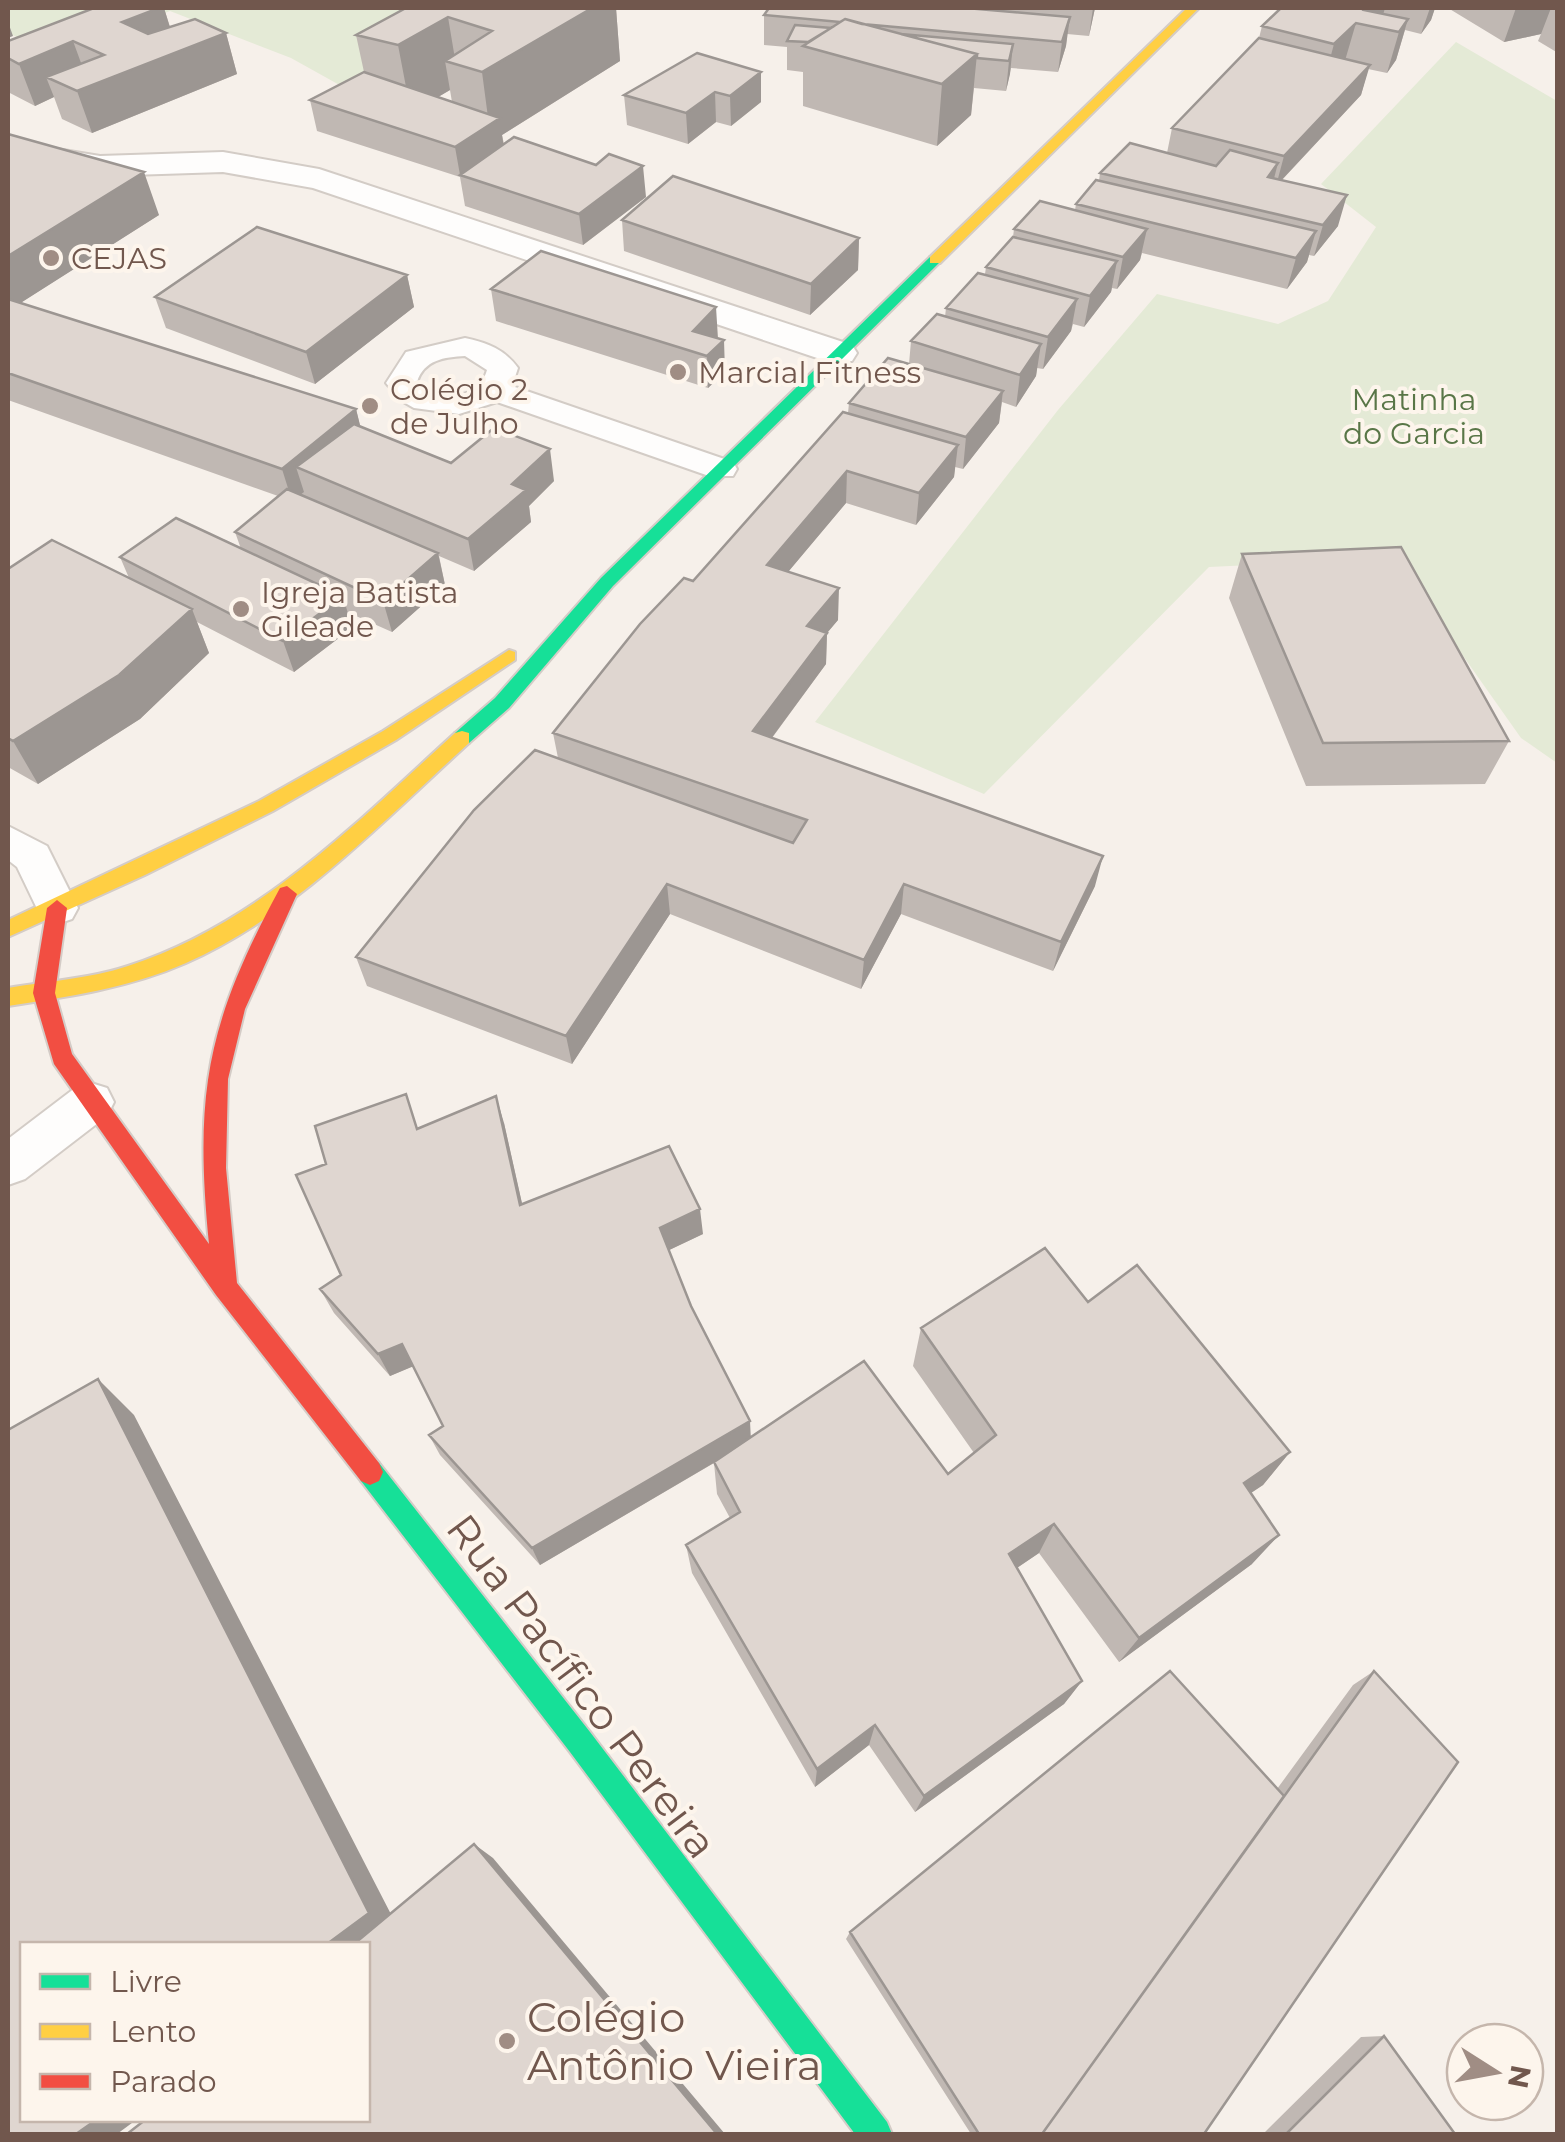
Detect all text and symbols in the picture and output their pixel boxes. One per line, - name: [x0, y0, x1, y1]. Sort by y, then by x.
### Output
- place label: CEJAS: [71, 240, 167, 277]
- marker: CEJAS: [40, 247, 62, 269]
- place label: Marcial Fitness: [698, 354, 921, 391]
- marker: Marcial Fitness: [667, 361, 689, 383]
- place label: Colégio 2 de Julho: [390, 371, 528, 442]
- park label: Matinha do Garcia: [1343, 381, 1485, 452]
- marker: Colégio 2 de Julho: [359, 395, 381, 417]
- place label: Igreja Batista Gileade: [261, 574, 458, 645]
- marker: Igreja Batista Gileade: [230, 598, 252, 620]
- street label: Rua Pacífico Pereira: [436, 1504, 728, 1868]
- legend: [20, 1942, 370, 2122]
- text: Livre: [110, 1963, 182, 2000]
- place label: Colégio Antônio Vieira: [527, 1991, 822, 2091]
- text: Lento: [110, 2013, 196, 2050]
- north arrow: [1445, 2022, 1545, 2122]
- marker: Colégio Antônio Vieira: [496, 2030, 518, 2052]
- text: N: [1501, 2062, 1538, 2091]
- text: Parado: [110, 2063, 216, 2100]

